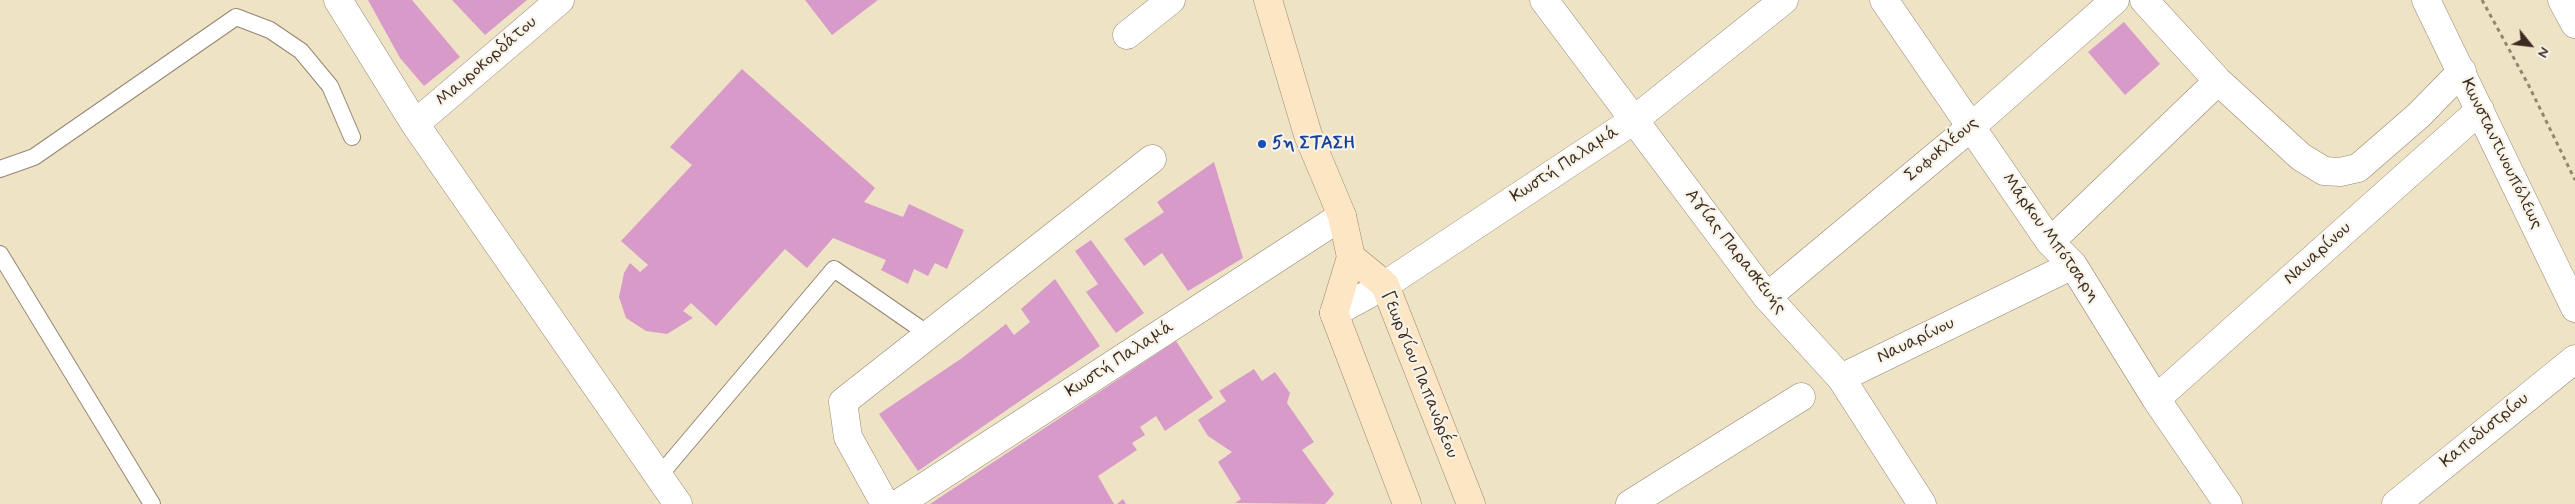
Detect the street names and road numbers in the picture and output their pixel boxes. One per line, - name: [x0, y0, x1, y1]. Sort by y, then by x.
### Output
- street label: Μαυροκορδάτου: [432, 12, 542, 112]
- street label: Κωνσταντινουπόλεως: [2455, 75, 2547, 233]
- street label: Σοφοκλέους: [1901, 113, 1983, 187]
- street label: Κωστή Παλαμά: [1507, 122, 1623, 208]
- street label: Μάρκου Μπότσαρη: [1996, 169, 2104, 307]
- street label: Αγίας Παρασκευής: [1680, 185, 1790, 319]
- street label: Ναυαρίνου: [2280, 218, 2356, 290]
- street label: Γεωργίου Παπανδρέου: [1376, 288, 1462, 462]
- street label: Ναυαρίνου: [1874, 313, 1958, 369]
- street label: Κωστή Παλαμά: [1062, 317, 1178, 403]
- street label: Καποδιστρίου: [2436, 389, 2534, 473]

